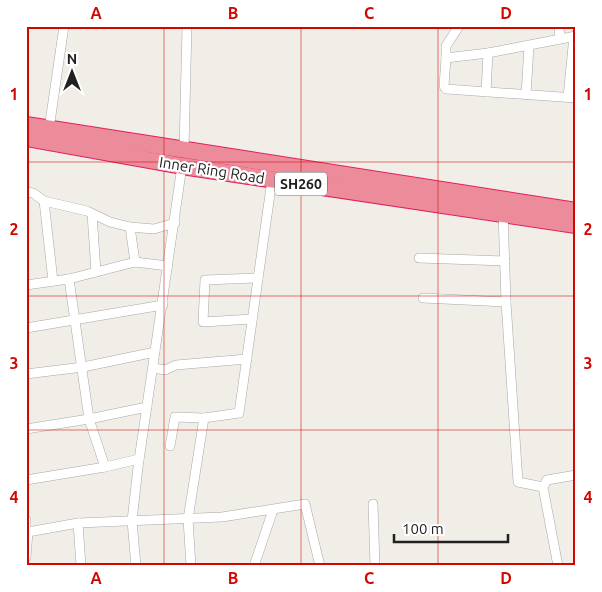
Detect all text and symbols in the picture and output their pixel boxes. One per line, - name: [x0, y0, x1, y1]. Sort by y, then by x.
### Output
- text: A: [90, 4, 102, 22]
- text: B: [228, 4, 238, 22]
- text: C: [364, 4, 374, 22]
- text: D: [500, 4, 512, 22]
- north arrow: [48, 48, 98, 98]
- text: N: [67, 51, 77, 67]
- text: 1: [9, 85, 19, 103]
- text: 1: [583, 85, 593, 103]
- street label: Inner Ring Road: [158, 153, 266, 187]
- road number: SH260: [275, 172, 327, 195]
- text: 2: [9, 220, 19, 238]
- text: 2: [583, 220, 593, 238]
- text: 3: [9, 354, 19, 372]
- text: 3: [583, 354, 593, 372]
- text: 4: [9, 488, 19, 506]
- text: 4: [583, 488, 593, 506]
- scale bar: [394, 512, 508, 544]
- text: 100 m: [402, 520, 444, 537]
- text: A: [90, 569, 102, 587]
- text: B: [228, 569, 238, 587]
- text: C: [364, 569, 374, 587]
- text: D: [500, 569, 512, 587]

